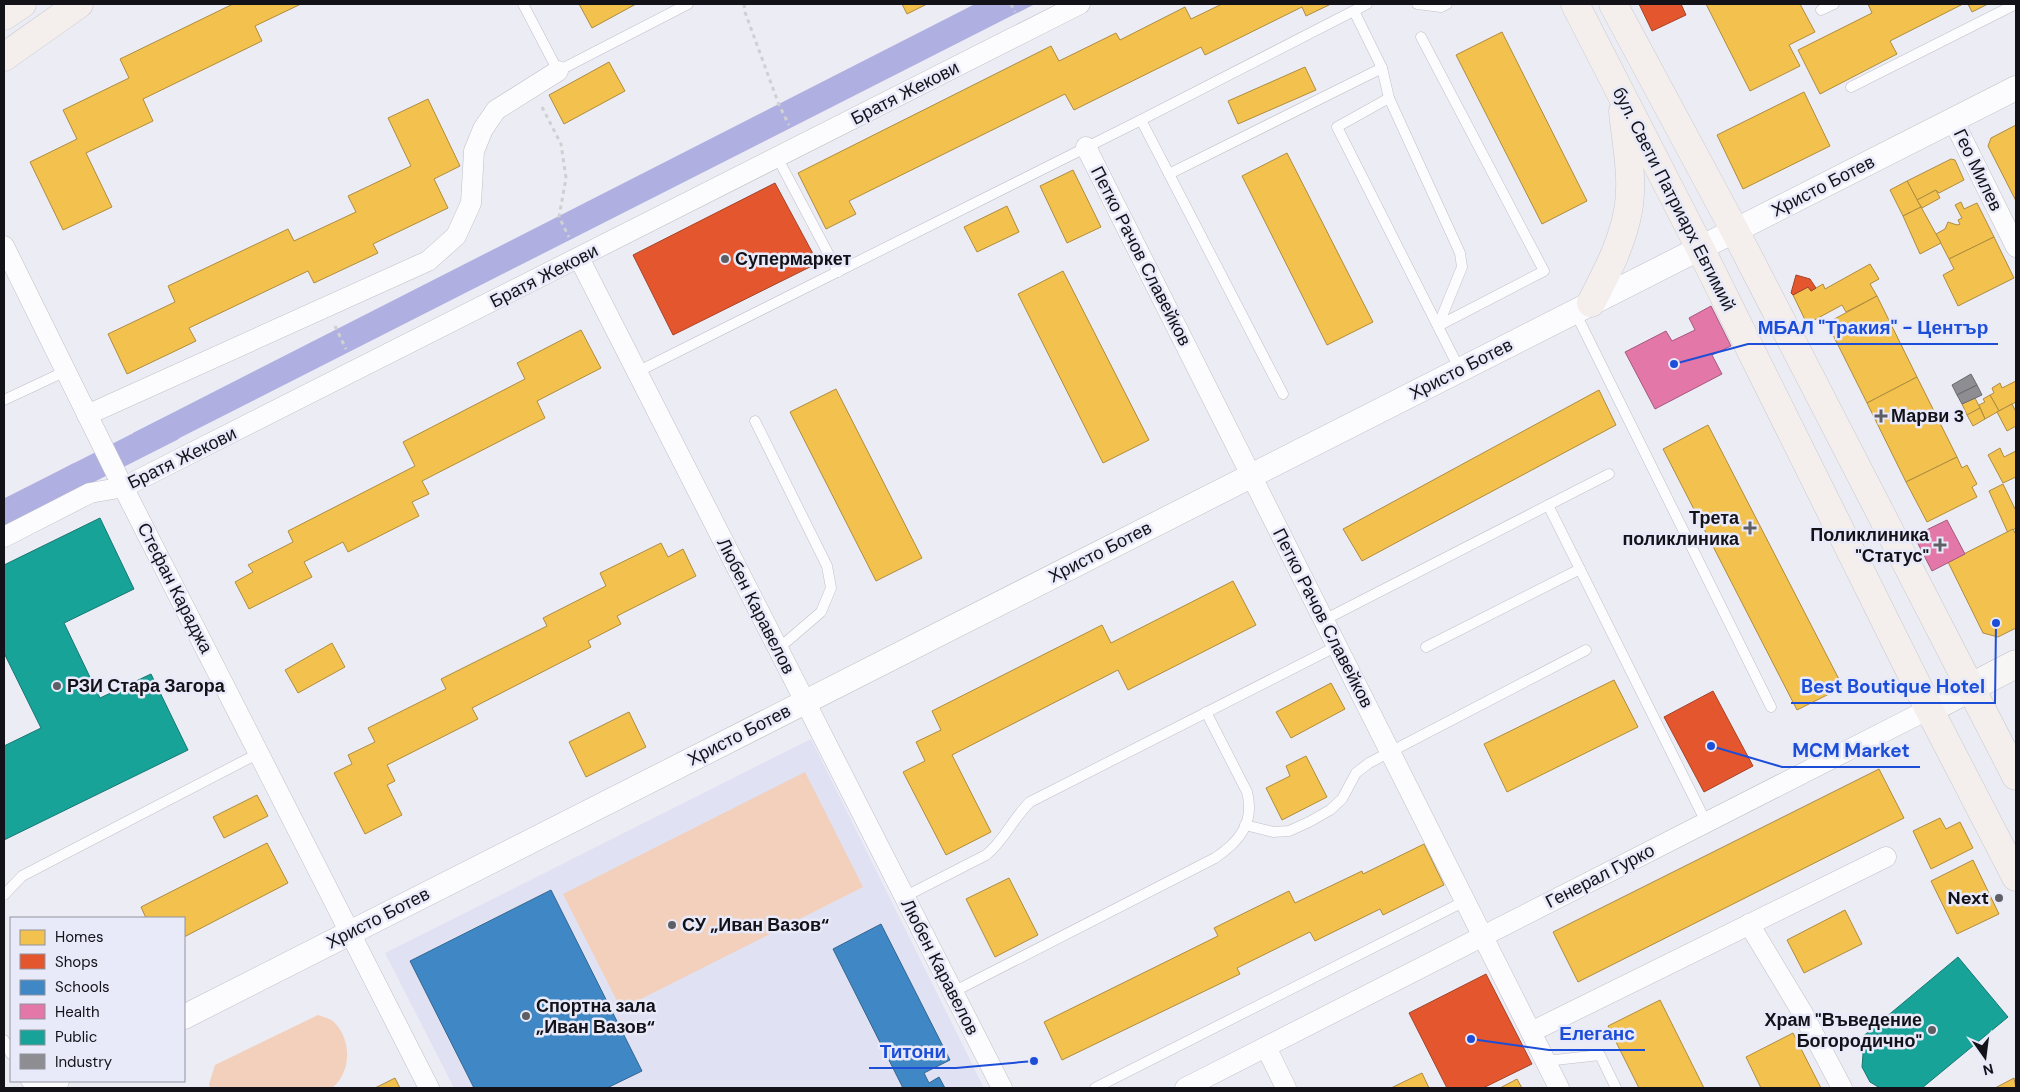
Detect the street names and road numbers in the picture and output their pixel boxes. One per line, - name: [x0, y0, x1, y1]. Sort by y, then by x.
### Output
- street label: Братя Жекови: [847, 55, 963, 131]
- street label: бул. Свети Патриарх Евтимий: [1607, 83, 1741, 315]
- street label: Гео Милев: [1948, 125, 2008, 215]
- street label: Христо Ботев: [1767, 150, 1879, 222]
- street label: Петко Рачов Славейков: [1085, 162, 1197, 350]
- street label: Братя Жекови: [486, 238, 602, 314]
- street label: Христо Ботев: [1405, 333, 1517, 405]
- street label: Братя Жекови: [124, 421, 240, 495]
- street label: Христо Ботев: [1044, 516, 1156, 588]
- street label: Стефан Караджа: [132, 519, 219, 658]
- street label: Петко Рачов Славейков: [1267, 524, 1379, 712]
- street label: Любен Каравелов: [711, 534, 801, 678]
- street label: Христо Ботев: [683, 699, 795, 771]
- street label: Генерал Гурко: [1541, 838, 1659, 914]
- street label: Христо Ботев: [322, 882, 434, 954]
- street label: Любен Каравелов: [895, 895, 985, 1039]

